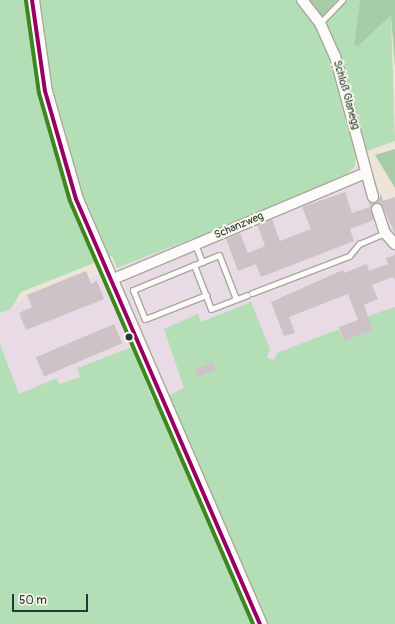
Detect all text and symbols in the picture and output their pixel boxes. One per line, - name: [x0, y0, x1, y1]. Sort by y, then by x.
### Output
- street label: Schloß Glanegg: [330, 59, 362, 131]
- street label: Schanzweg: [212, 210, 266, 242]
- unlabelled marker: [124, 332, 134, 342]
- scale bar: [14, 586, 90, 612]
- text: 50 m: [19, 593, 47, 608]

